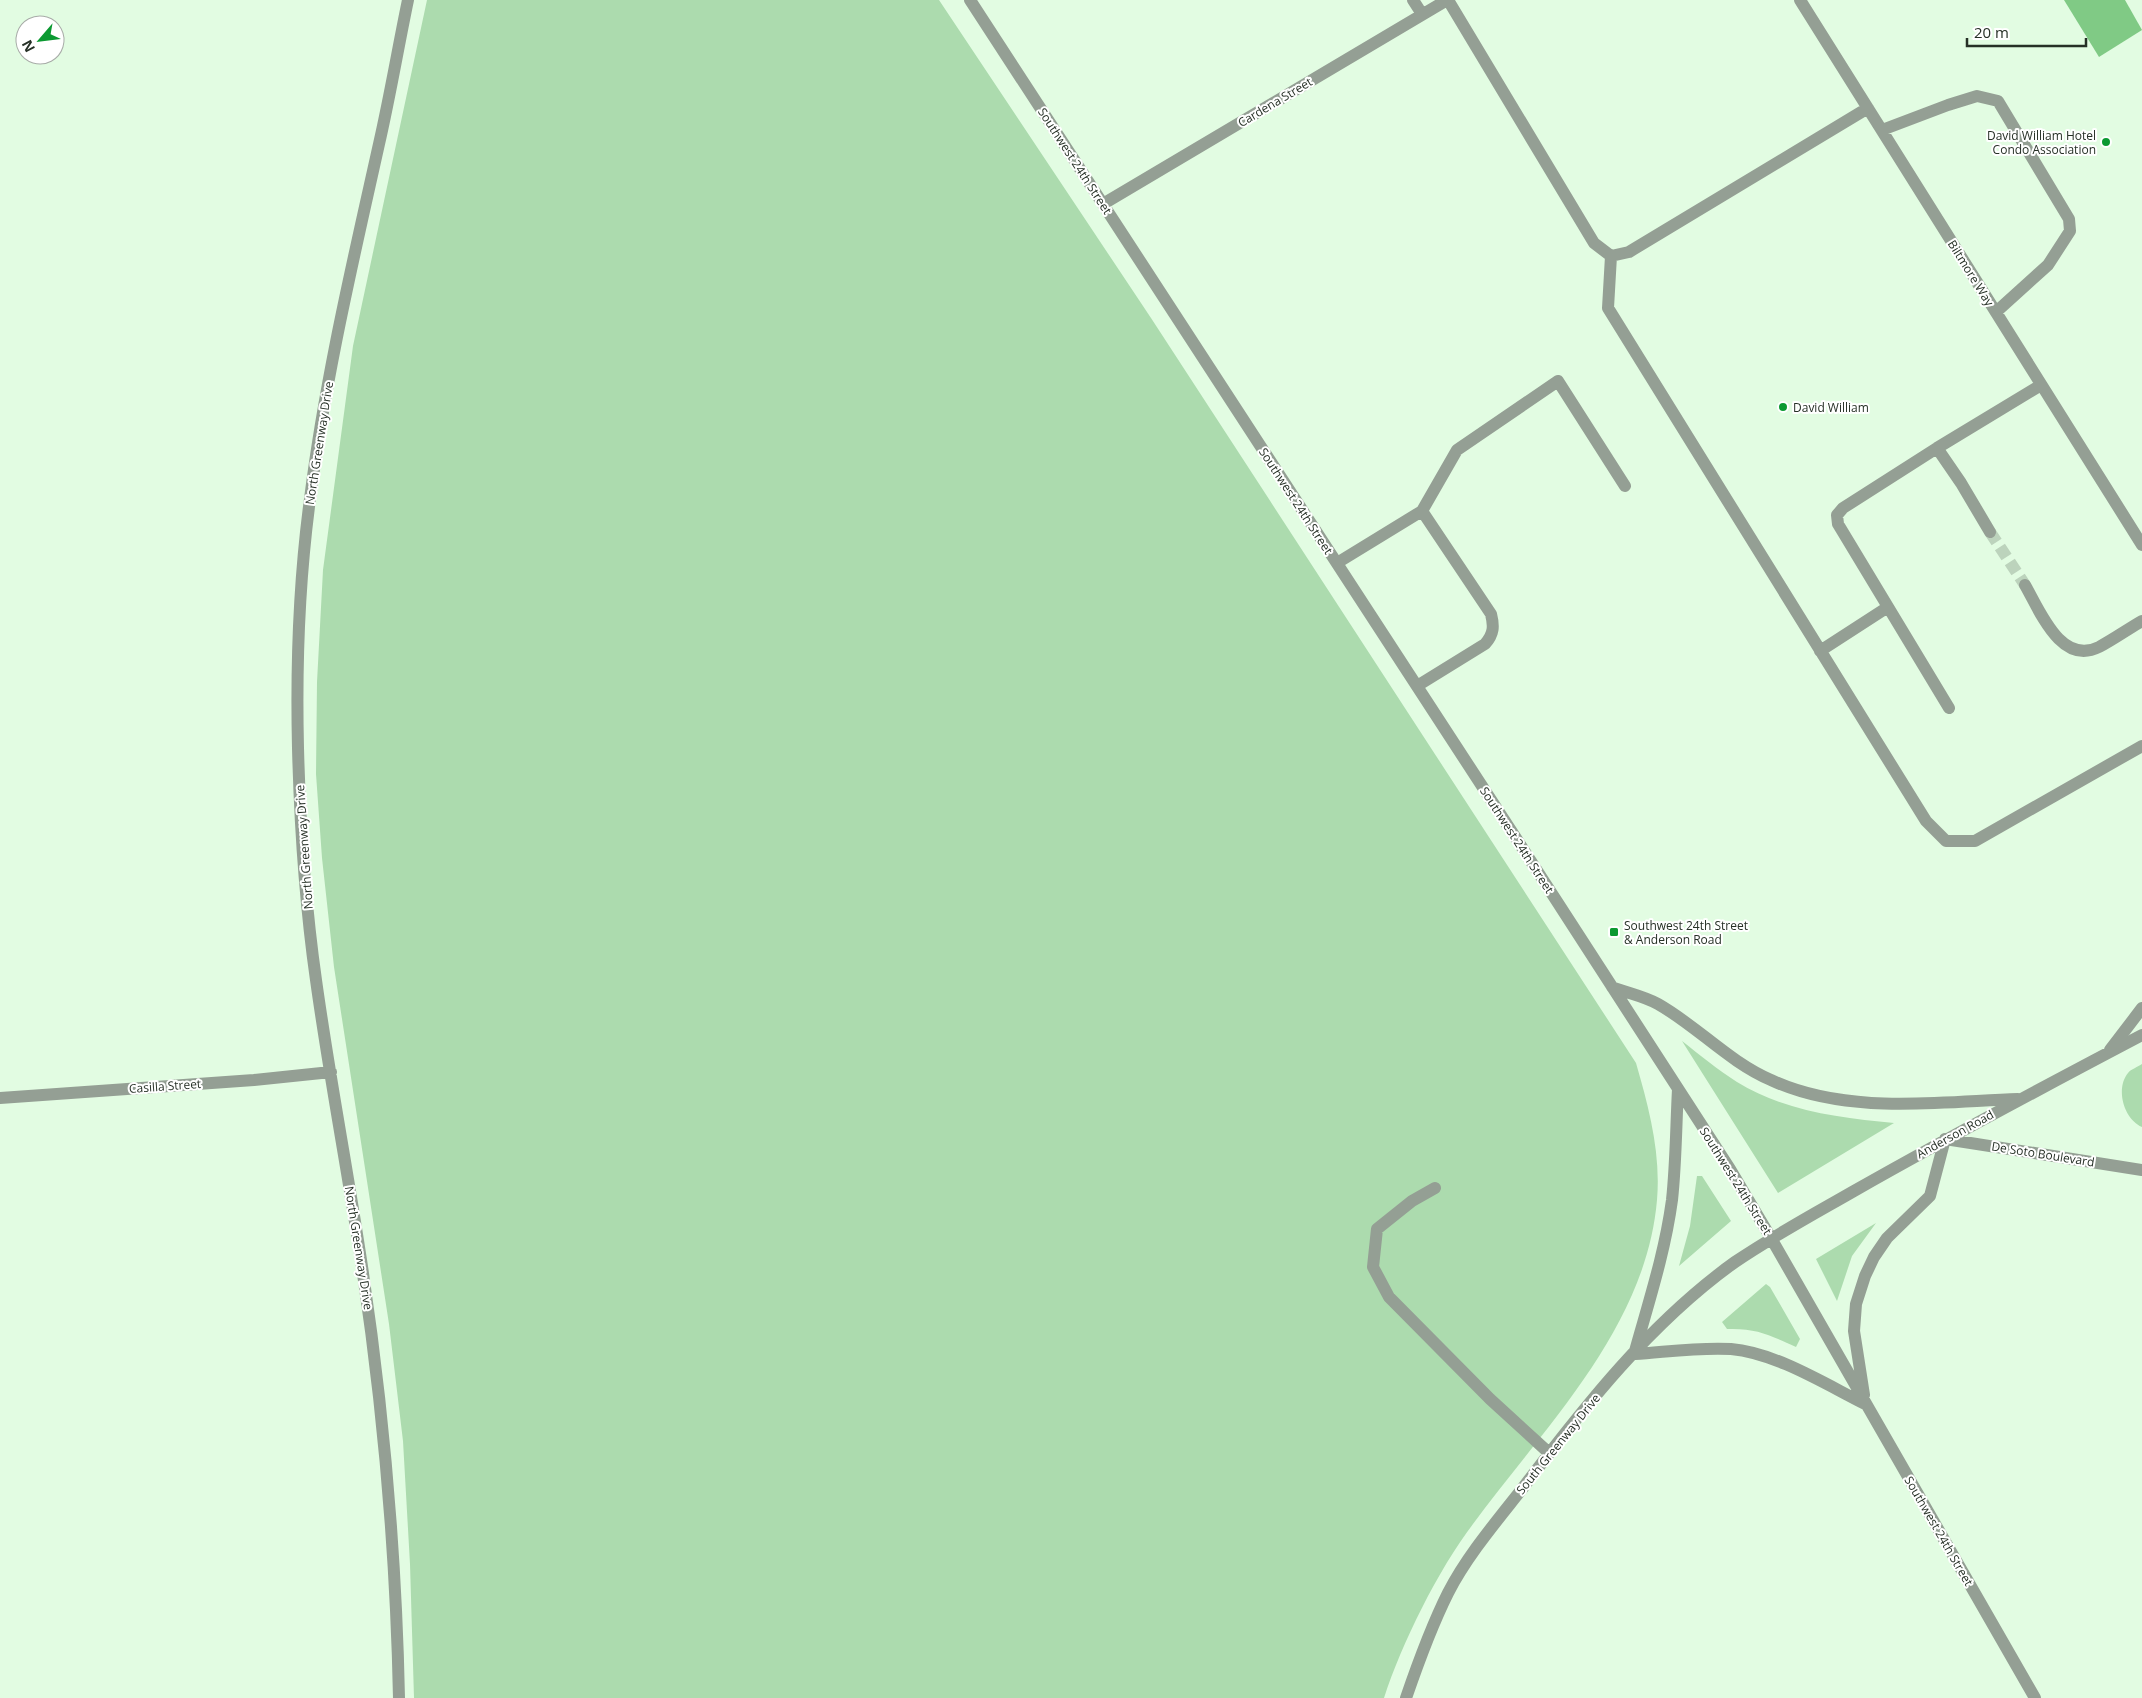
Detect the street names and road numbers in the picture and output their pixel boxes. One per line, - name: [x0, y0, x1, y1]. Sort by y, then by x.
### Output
- street label: Cardena Street: [1235, 73, 1315, 131]
- street label: Southwest 24th Street: [1034, 104, 1116, 218]
- street label: Biltmore Way: [1944, 237, 1999, 310]
- street label: North Greenway Drive: [301, 380, 337, 506]
- street label: Southwest 24th Street: [1255, 444, 1337, 558]
- street label: Southwest 24th Street: [1476, 783, 1558, 897]
- street label: North Greenway Drive: [291, 784, 317, 910]
- street label: Casilla Street: [128, 1075, 202, 1097]
- street label: Anderson Road: [1913, 1106, 1997, 1162]
- street label: Southwest 24th Street: [1696, 1124, 1776, 1238]
- street label: De Soto Boulevard: [1990, 1137, 2096, 1171]
- street label: North Greenway Drive: [341, 1185, 377, 1311]
- street label: South Greenway Drive: [1512, 1390, 1604, 1498]
- street label: Southwest 24th Street: [1901, 1473, 1977, 1589]

